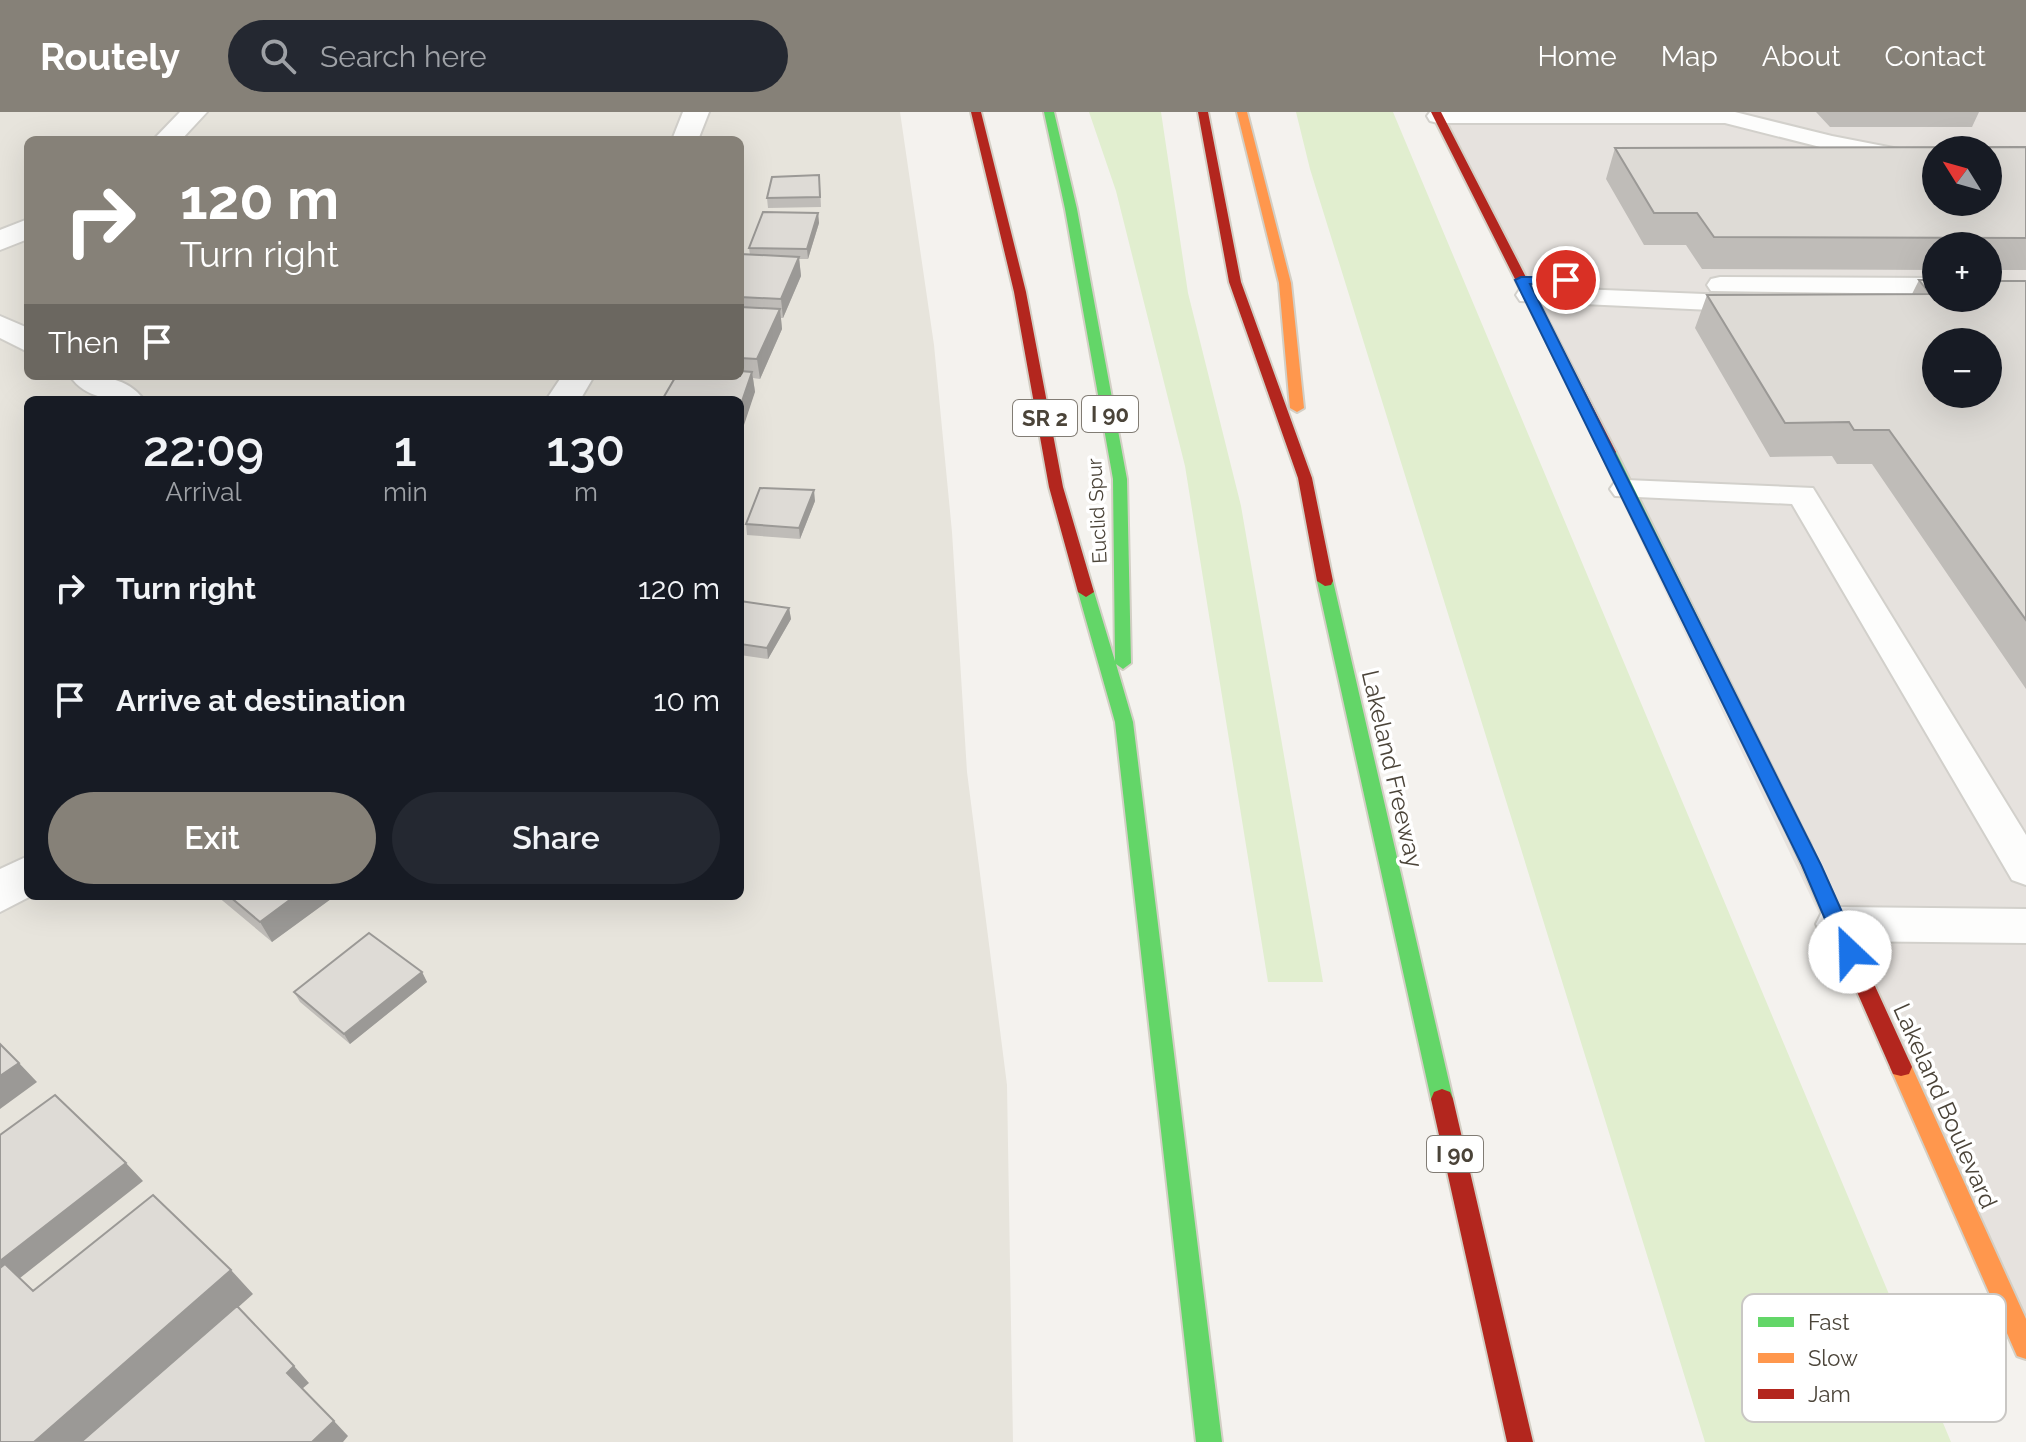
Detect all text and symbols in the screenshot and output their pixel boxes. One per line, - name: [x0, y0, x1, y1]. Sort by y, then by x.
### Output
- search box: [228, 20, 788, 92]
- text: Routely: [40, 34, 180, 79]
- icon: search: [256, 34, 300, 78]
- text: Search here: [320, 39, 487, 74]
- text: Home: [1537, 40, 1617, 73]
- text: Map: [1661, 40, 1718, 73]
- text: About: [1762, 40, 1841, 73]
- text: Contact: [1885, 40, 1986, 73]
- north arrow: [1922, 136, 2002, 216]
- map controls: [1922, 136, 2002, 408]
- text: 120 m: [180, 166, 339, 232]
- icon: right: [48, 168, 152, 272]
- button: +: [1922, 232, 2002, 312]
- text: Turn right: [180, 233, 339, 275]
- pin: [1532, 246, 1600, 314]
- icon: arrive: [1544, 258, 1588, 302]
- icon: arrive: [135, 320, 179, 364]
- text: Then: [48, 325, 119, 360]
- button: −: [1922, 328, 2002, 408]
- road number: I 90: [1082, 396, 1138, 432]
- road number: SR 2: [1013, 400, 1077, 436]
- text: 22:09: [143, 421, 264, 477]
- text: 1: [394, 421, 417, 477]
- text: 130: [547, 421, 625, 477]
- street label: Euclid Spur: [1082, 458, 1112, 564]
- text: Arrival: [165, 477, 242, 507]
- text: min: [383, 477, 428, 507]
- text: m: [574, 477, 598, 507]
- icon: right: [48, 566, 92, 610]
- text: Turn right: [116, 571, 256, 606]
- text: 120 m: [638, 571, 720, 606]
- street label: Lakeland Freeway: [1356, 667, 1429, 871]
- icon: arrive: [48, 678, 92, 722]
- text: Arrive at destination: [116, 683, 406, 718]
- text: 10 m: [654, 683, 720, 718]
- button: Exit: [48, 792, 376, 884]
- button: Share: [392, 792, 720, 884]
- position arrow: [1808, 910, 1892, 994]
- street label: Lakeland Boulevard: [1887, 999, 2004, 1213]
- road number: I 90: [1427, 1136, 1483, 1172]
- legend: [1742, 1294, 2006, 1422]
- text: Fast: [1808, 1309, 1850, 1335]
- text: Slow: [1808, 1345, 1858, 1371]
- text: Jam: [1808, 1381, 1851, 1407]

